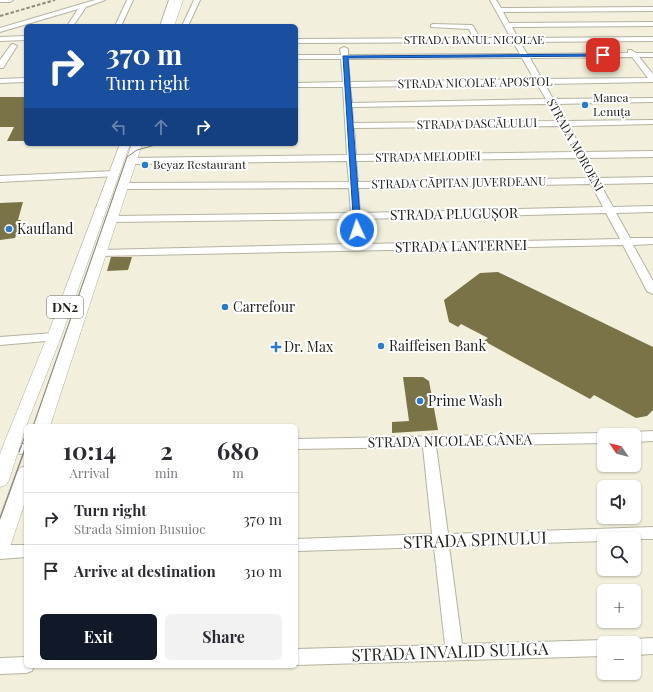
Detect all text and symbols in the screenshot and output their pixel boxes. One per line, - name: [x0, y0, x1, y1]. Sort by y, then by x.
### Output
- street label: STRADA BANUL NICOLAE: [404, 31, 544, 47]
- text: 370 m: [106, 35, 182, 72]
- pin: [586, 38, 620, 72]
- icon: right: [40, 40, 92, 92]
- icon: arrive: [592, 44, 614, 66]
- text: Turn right: [106, 71, 189, 95]
- street label: STRADA NICOLAE APOSTOL: [397, 73, 553, 91]
- place label: Manea Lenuța: [593, 89, 631, 119]
- street label: STRADA MOROENI: [544, 95, 608, 194]
- marker: Manea Lenuța: [580, 100, 590, 110]
- street label: STRADA DASCĂLULUI: [417, 114, 537, 132]
- icon: left: [108, 116, 130, 138]
- icon: ahead: [150, 116, 172, 138]
- icon: right: [192, 116, 214, 138]
- street label: STRADA MELODIEI: [375, 147, 481, 165]
- place label: Beyaz Restaurant: [153, 156, 247, 172]
- marker: Beyaz Restaurant: [140, 160, 150, 170]
- street label: STRADA CĂPITAN JUVERDEANU: [371, 172, 547, 192]
- street label: STRADA PLUGUȘOR: [390, 203, 519, 224]
- position arrow: [336, 209, 378, 251]
- place label: Kaufland: [17, 219, 73, 238]
- marker: Kaufland: [4, 224, 14, 234]
- street label: STRADA LANTERNEI: [395, 235, 527, 256]
- road number: DN2: [47, 296, 83, 318]
- place label: Carrefour: [233, 297, 296, 316]
- marker: Carrefour: [220, 302, 230, 312]
- place label: Raiffeisen Bank: [389, 336, 486, 355]
- place label: Dr. Max: [284, 337, 334, 356]
- marker: Raiffeisen Bank: [376, 341, 386, 351]
- marker: Dr. Max: [271, 342, 281, 352]
- place label: Prime Wash: [428, 391, 503, 410]
- marker: Prime Wash: [415, 396, 425, 406]
- north arrow: [597, 428, 641, 472]
- map controls: [597, 428, 641, 680]
- street label: STRADA NICOLAE CÂNEA: [368, 430, 533, 451]
- text: 10:14: [63, 434, 116, 466]
- text: 2: [160, 434, 173, 466]
- text: 680: [217, 434, 259, 466]
- text: Arrival: [69, 464, 110, 481]
- text: min: [155, 464, 178, 481]
- text: m: [232, 464, 244, 481]
- button: sound: [597, 480, 641, 524]
- text: Turn right: [74, 500, 147, 520]
- icon: right: [40, 508, 62, 530]
- text: 370 m: [243, 509, 282, 529]
- text: Strada Simion Busuioc: [74, 520, 206, 537]
- street label: STRADA SPINULUI: [403, 525, 547, 553]
- button: search: [597, 532, 641, 576]
- icon: arrive: [40, 560, 62, 582]
- text: Arrive at destination: [74, 561, 216, 581]
- text: 310 m: [244, 561, 282, 581]
- button: +: [597, 584, 641, 628]
- button: Exit: [40, 614, 157, 660]
- button: Share: [165, 614, 282, 660]
- button: −: [597, 636, 641, 680]
- street label: STRADA INVALID SULIGA: [351, 637, 549, 665]

